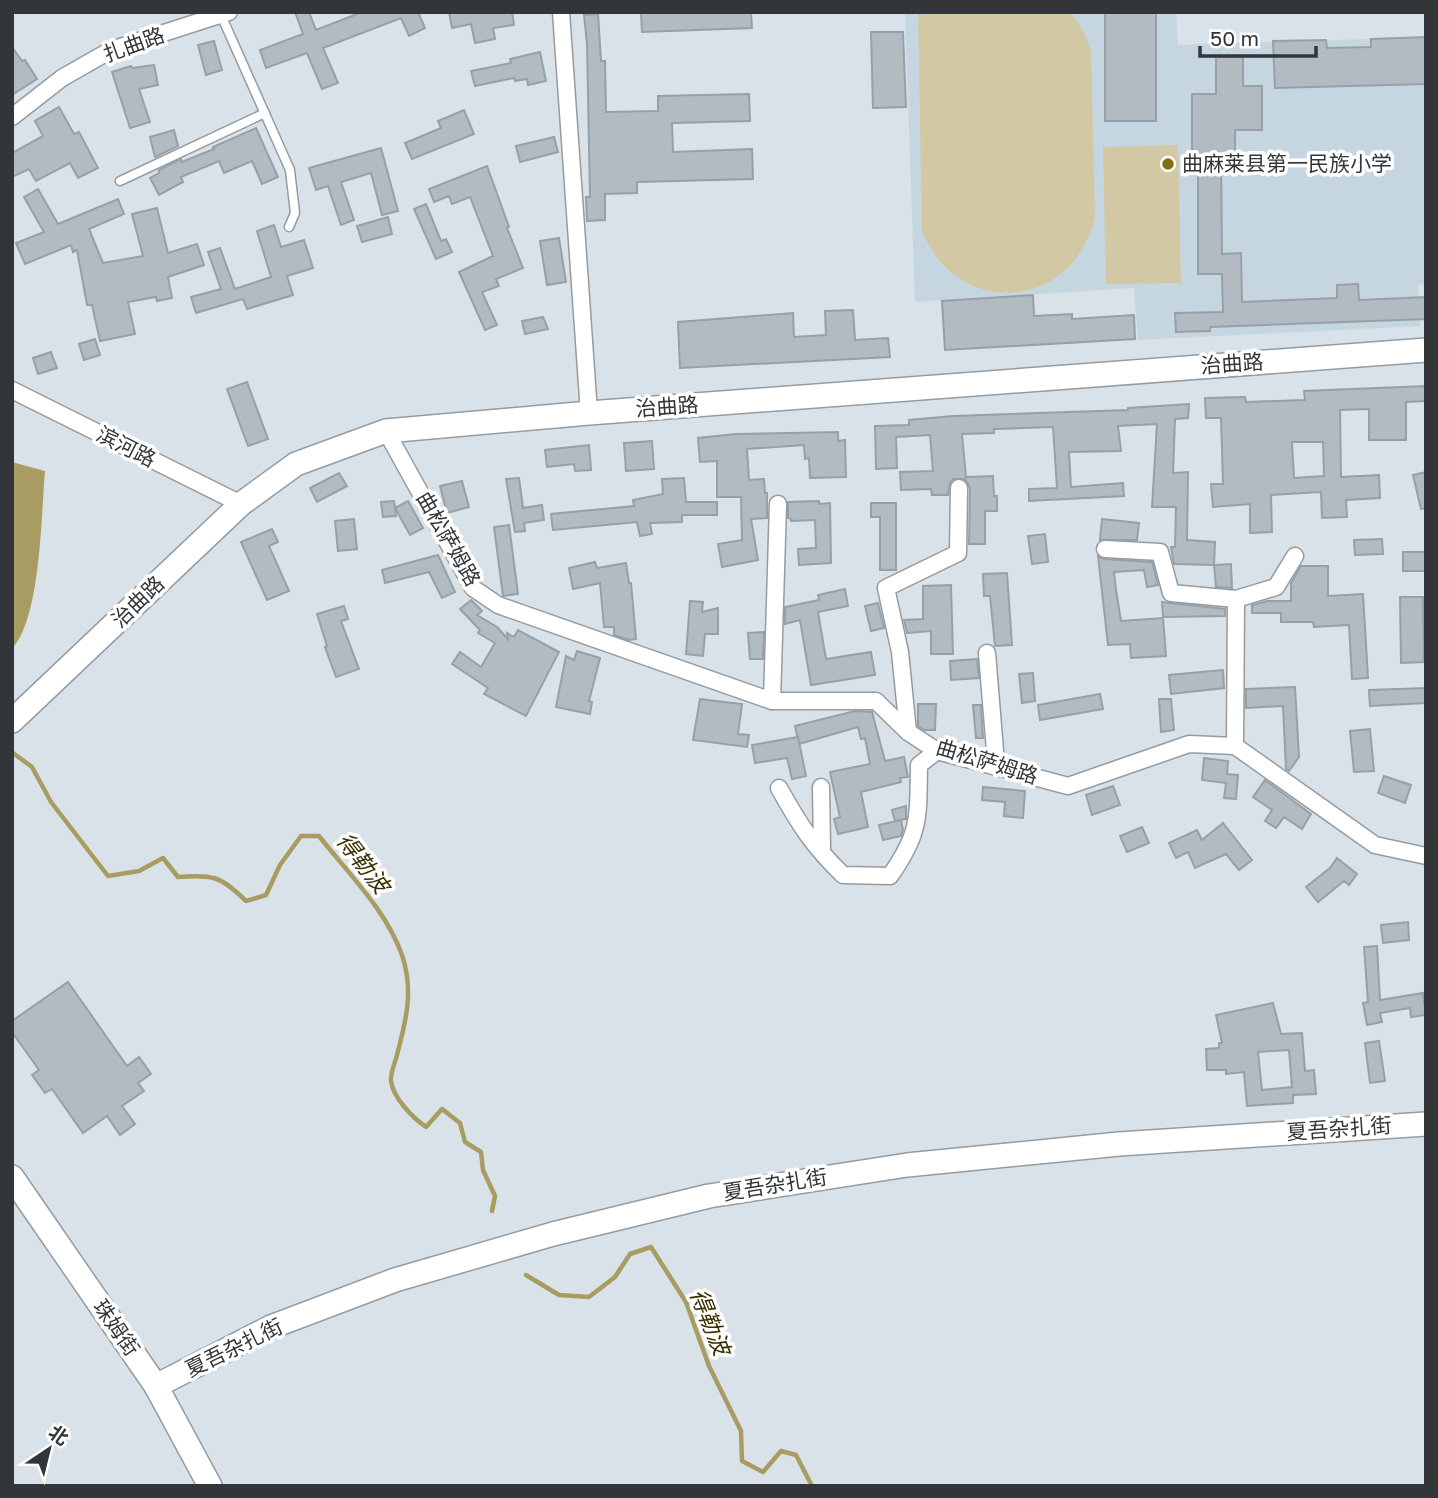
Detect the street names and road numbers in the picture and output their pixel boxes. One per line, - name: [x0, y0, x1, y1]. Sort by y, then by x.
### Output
- street label: 扎曲路: [100, 21, 168, 67]
- street label: 治曲路: [1200, 348, 1264, 378]
- street label: 治曲路: [635, 391, 699, 421]
- street label: 滨河路: [92, 420, 160, 472]
- street label: 曲松萨姆路: [411, 487, 486, 590]
- street label: 治曲路: [106, 570, 169, 633]
- street label: 曲松萨姆路: [933, 733, 1041, 789]
- street label: 夏吾杂扎街: [1286, 1111, 1392, 1145]
- street label: 夏吾杂扎街: [721, 1163, 829, 1205]
- street label: 珠姆街: [88, 1294, 146, 1361]
- street label: 夏吾杂扎街: [181, 1312, 286, 1382]

